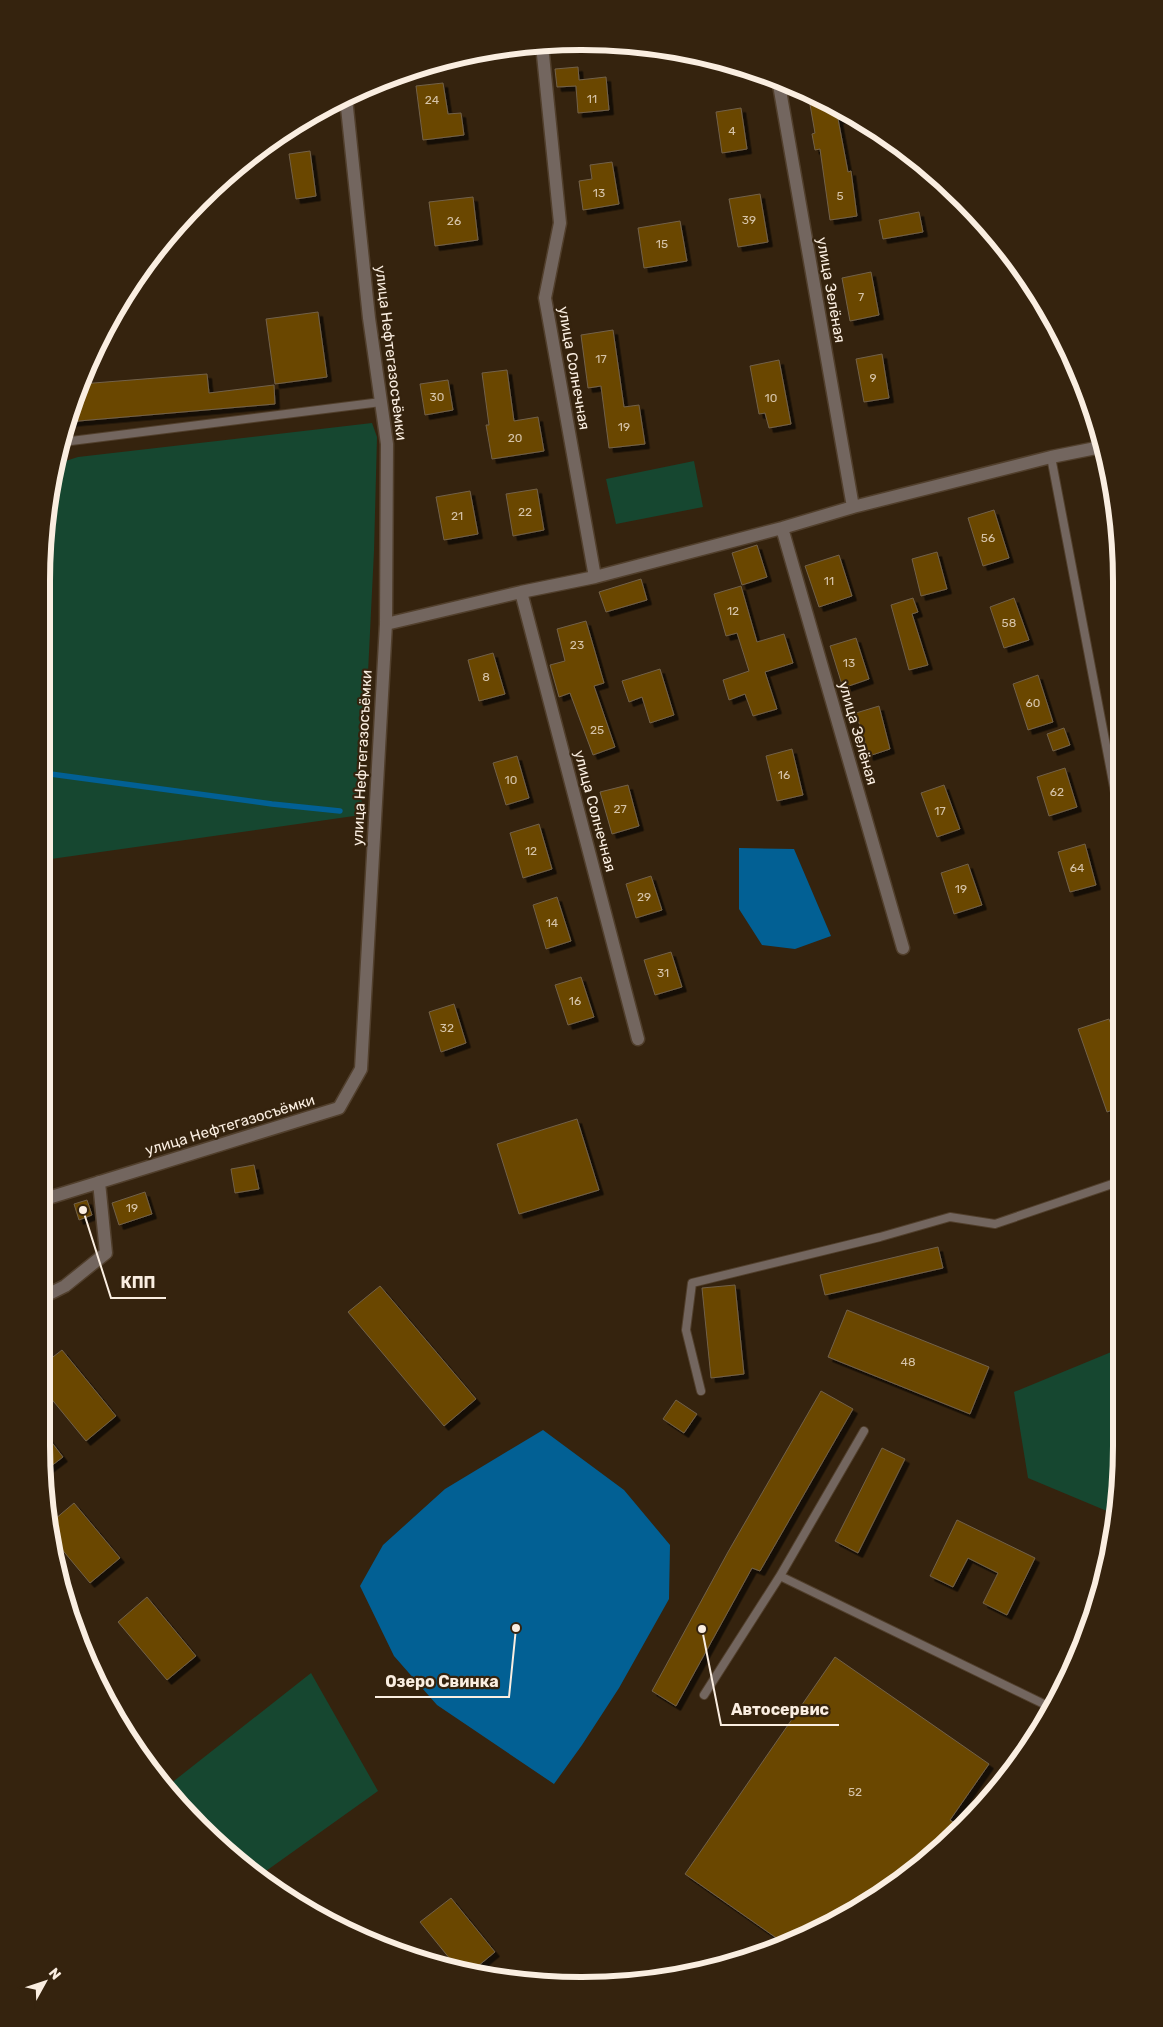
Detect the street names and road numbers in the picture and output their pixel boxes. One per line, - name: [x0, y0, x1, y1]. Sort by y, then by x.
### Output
- street label: улица Зелёная: [813, 236, 849, 344]
- street label: улица Нефтегазосъёмки: [371, 264, 411, 442]
- street label: улица Солнечная: [554, 305, 594, 431]
- street label: улица Нефтегазосъёмки: [348, 669, 376, 847]
- street label: улица Зелёная: [835, 679, 881, 787]
- street label: улица Солнечная: [570, 748, 620, 874]
- street label: улица Нефтегазосъёмки: [143, 1091, 317, 1159]

